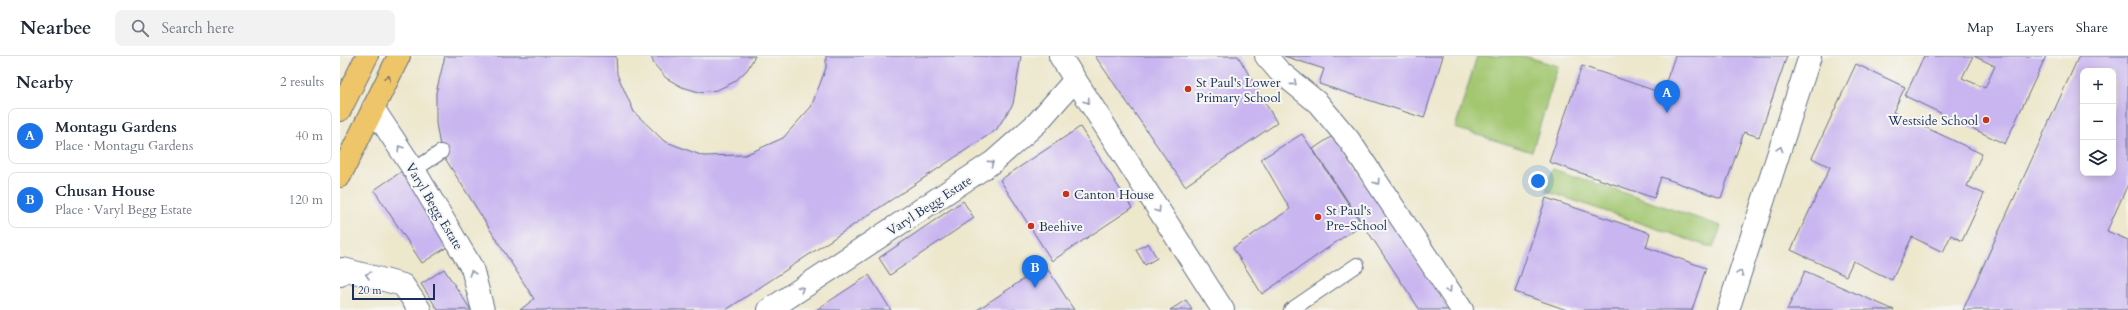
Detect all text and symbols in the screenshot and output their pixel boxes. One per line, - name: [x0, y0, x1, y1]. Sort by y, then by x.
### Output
- search box: [115, 10, 395, 46]
- text: Nearbee: [20, 15, 91, 41]
- icon: search: [129, 17, 151, 39]
- text: Search here: [161, 18, 234, 38]
- text: Map: [1967, 18, 1994, 37]
- text: Layers: [2016, 18, 2054, 37]
- text: Share: [2076, 18, 2108, 37]
- map controls: [2080, 68, 2116, 176]
- button: +: [2080, 68, 2116, 104]
- text: Nearby: [16, 71, 73, 94]
- text: 2 results: [280, 73, 324, 91]
- place label: St Paul's Lower Primary School: [1196, 74, 1281, 107]
- one-way arrow: [383, 75, 391, 82]
- one-way arrow: [1289, 79, 1297, 86]
- pin: A: [1654, 80, 1680, 113]
- marker: St Paul's Lower Primary School: [1183, 84, 1193, 94]
- one-way arrow: [1082, 97, 1090, 104]
- button: −: [2080, 104, 2116, 140]
- place label: Westside School: [1887, 112, 1979, 130]
- marker: Westside School: [1981, 115, 1991, 125]
- text: Montagu Gardens: [55, 117, 177, 137]
- text: A: [25, 127, 35, 145]
- text: 40 m: [295, 127, 323, 145]
- text: Place · Montagu Gardens: [55, 137, 193, 155]
- button: layers: [2080, 140, 2116, 176]
- one-way arrow: [398, 146, 405, 153]
- one-way arrow: [1775, 146, 1784, 153]
- street label: Varyl Begg Estate: [401, 160, 467, 253]
- one-way arrow: [987, 161, 994, 168]
- street label: Varyl Begg Estate: [883, 171, 976, 240]
- your location: [1528, 171, 1548, 191]
- one-way arrow: [1372, 178, 1380, 185]
- text: Chusan House: [55, 181, 155, 201]
- place label: Canton House: [1074, 186, 1154, 204]
- marker: Canton House: [1061, 189, 1071, 199]
- text: B: [25, 191, 35, 209]
- text: 120 m: [289, 191, 323, 209]
- text: Place · Varyl Begg Estate: [55, 201, 192, 219]
- place label: St Paul's Pre-School: [1326, 202, 1388, 235]
- one-way arrow: [1153, 206, 1160, 213]
- marker: St Paul's Pre-School: [1313, 212, 1323, 222]
- place label: Beehive: [1039, 218, 1083, 236]
- marker: Beehive: [1026, 221, 1036, 231]
- pin: B: [1022, 255, 1048, 288]
- one-way arrow: [469, 269, 477, 276]
- one-way arrow: [1735, 270, 1744, 277]
- one-way arrow: [365, 272, 371, 280]
- scale bar: [352, 282, 435, 301]
- text: 20 m: [358, 283, 382, 298]
- one-way arrow: [797, 286, 804, 293]
- one-way arrow: [1444, 286, 1451, 293]

